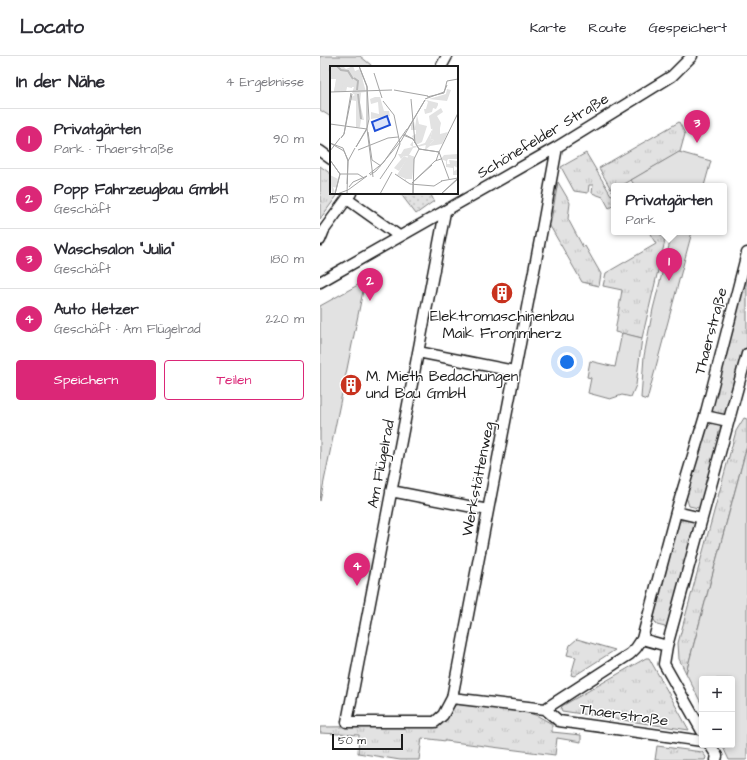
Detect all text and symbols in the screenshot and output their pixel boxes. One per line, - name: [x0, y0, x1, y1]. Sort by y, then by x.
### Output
- text: Locato: [20, 14, 84, 41]
- text: Karte: [530, 18, 566, 38]
- text: Route: [588, 18, 626, 38]
- text: Gespeichert: [648, 18, 727, 38]
- inset map: [330, 66, 458, 194]
- text: In der Nähe: [16, 70, 105, 94]
- text: 4 Ergebnisse: [225, 73, 304, 91]
- street label: Schönefelder Straße: [473, 88, 613, 184]
- pin: 3: [684, 110, 710, 143]
- text: Privatgärten: [54, 119, 141, 140]
- text: 1: [28, 130, 30, 148]
- text: 90 m: [273, 130, 304, 148]
- text: Park · Thaerstraße: [54, 140, 174, 158]
- text: Popp Fahrzeugbau GmbH: [54, 179, 229, 200]
- popup: [611, 183, 727, 235]
- text: 2: [25, 190, 33, 208]
- text: 150 m: [270, 190, 304, 208]
- text: Privatgärten: [626, 190, 712, 211]
- text: Geschäft: [54, 200, 111, 218]
- text: Park: [626, 211, 656, 229]
- text: Waschsalon "Julia": [54, 239, 175, 260]
- pin: 1: [656, 248, 682, 281]
- text: 3: [26, 250, 32, 268]
- text: 180 m: [270, 250, 304, 268]
- text: Geschäft: [54, 260, 111, 278]
- pin: 2: [357, 268, 383, 301]
- building icon: Elektromaschinenbau Maik Frommherz: [489, 280, 515, 306]
- street label: Thaerstraße: [689, 285, 733, 377]
- text: Auto Hetzer: [54, 299, 139, 320]
- place label: Elektromaschinenbau Maik Frommherz: [430, 306, 574, 344]
- text: 4: [25, 310, 33, 328]
- text: 220 m: [266, 310, 304, 328]
- text: Geschäft · Am Flügelrad: [54, 320, 201, 338]
- your location: [557, 352, 577, 372]
- button: Speichern: [16, 360, 156, 400]
- button: Teilen: [164, 360, 304, 400]
- place label: M. Mieth Bedachungen und Bau GmbH: [366, 366, 519, 404]
- building icon: M. Mieth Bedachungen und Bau GmbH: [338, 372, 364, 398]
- street label: Am Flügelrad: [362, 418, 401, 510]
- street label: Werkstättenweg: [457, 419, 500, 538]
- pin: 4: [344, 553, 370, 586]
- map controls: [699, 676, 735, 748]
- button: +: [699, 676, 735, 712]
- street label: Thaerstraße: [578, 698, 670, 732]
- button: −: [699, 712, 735, 748]
- scale bar: [332, 732, 403, 751]
- text: 50 m: [338, 733, 366, 748]

